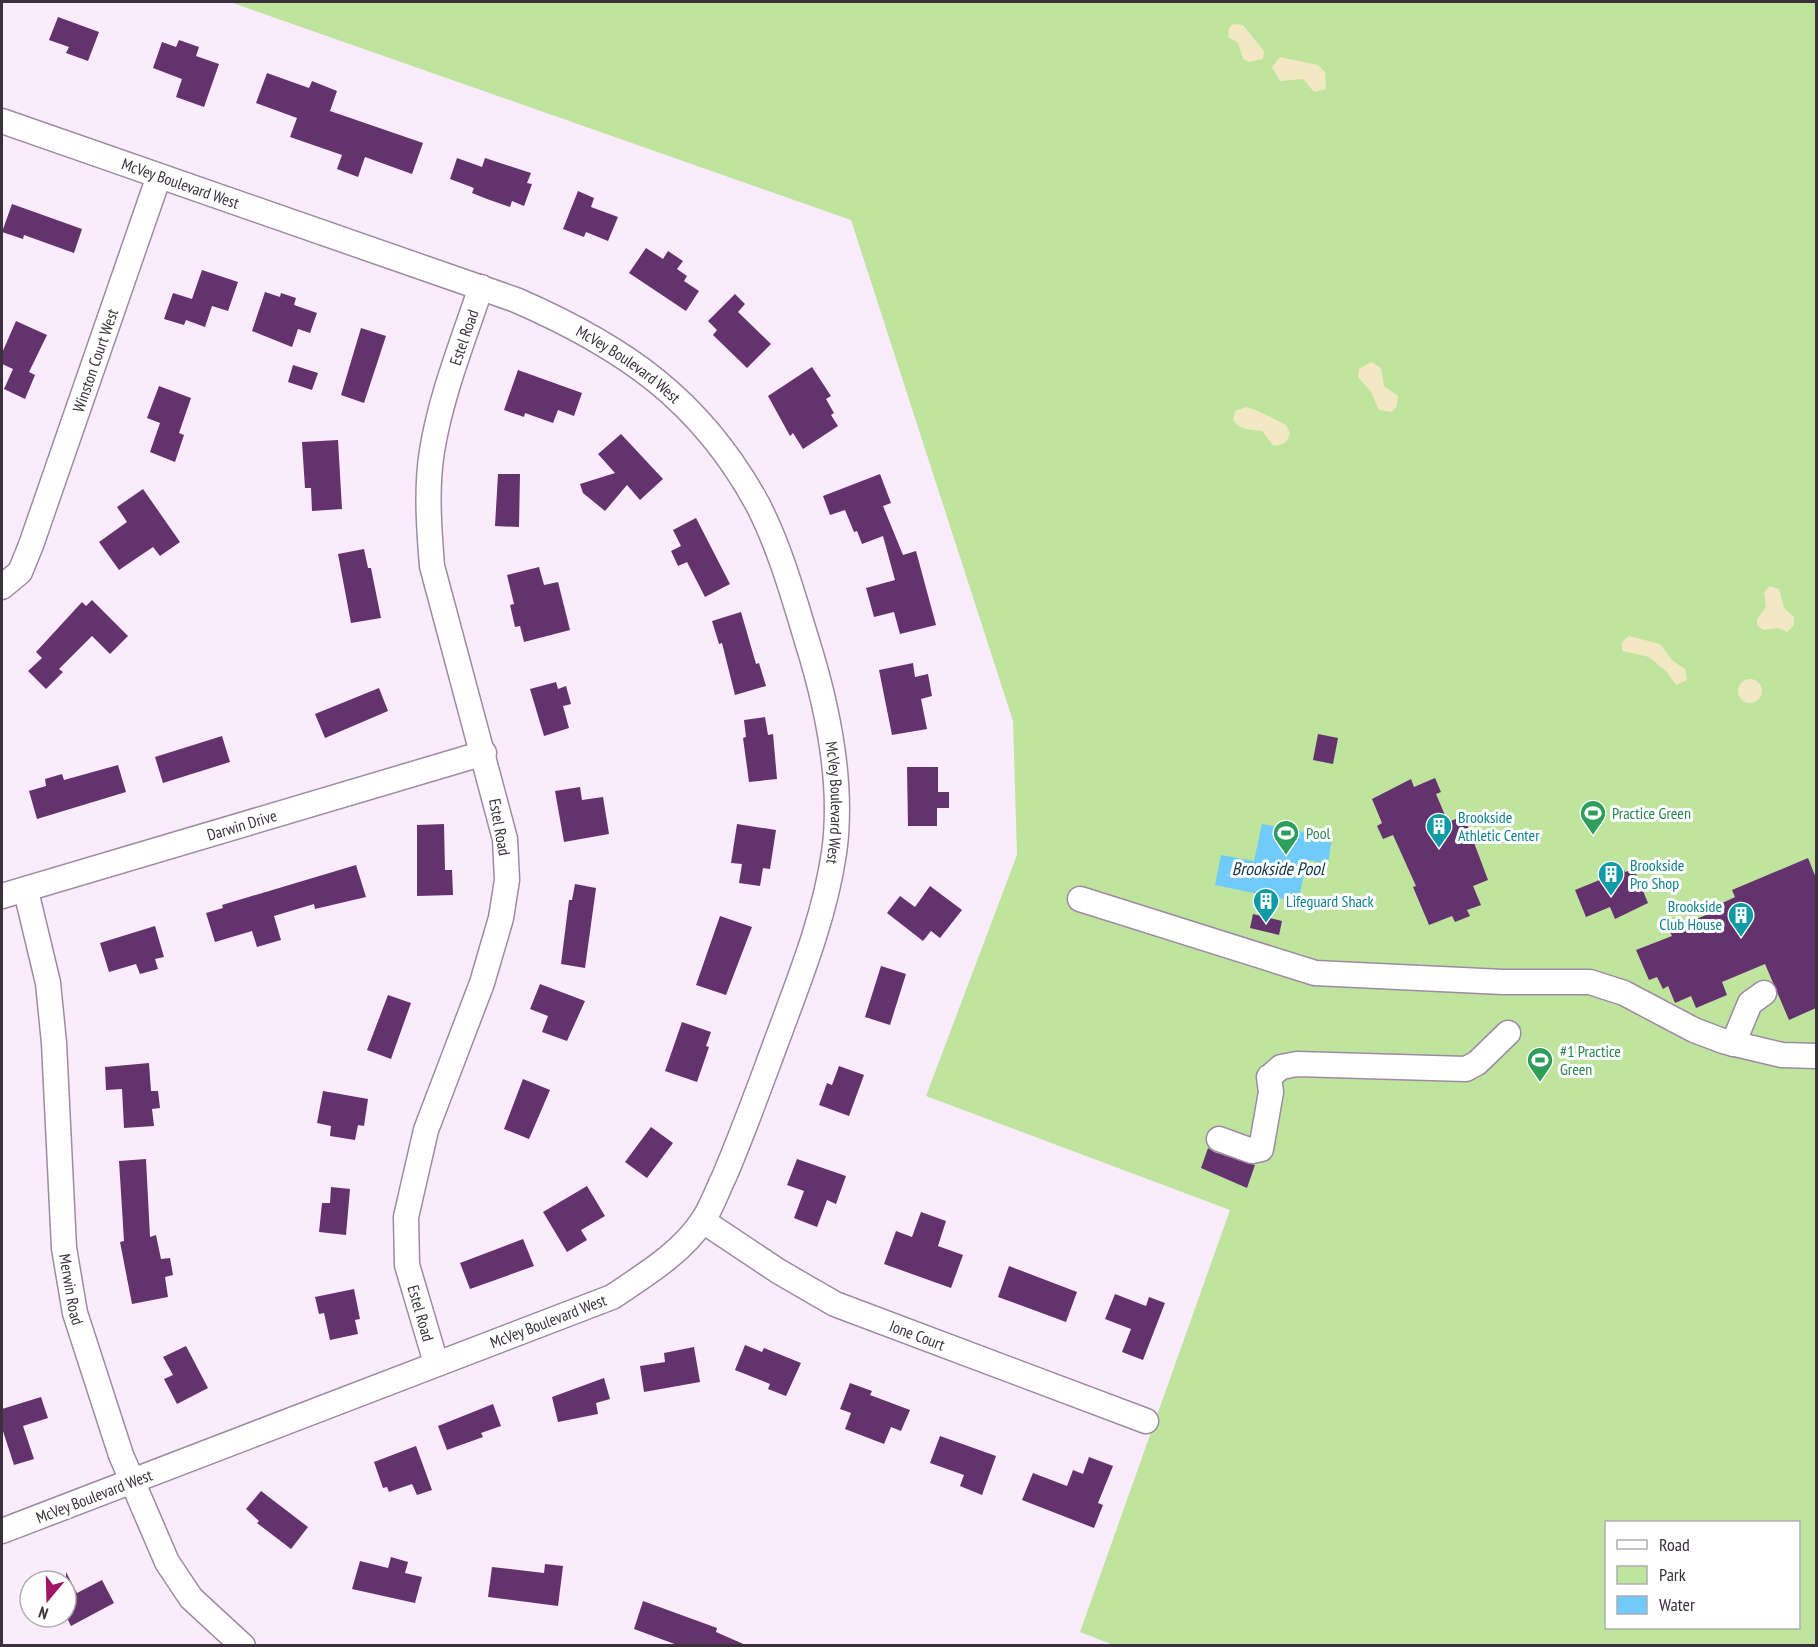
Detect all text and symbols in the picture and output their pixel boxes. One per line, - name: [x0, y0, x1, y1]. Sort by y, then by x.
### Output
- street label: McVey Boulevard West: [119, 153, 242, 213]
- street label: Winston Court West: [68, 305, 122, 415]
- street label: Estel Road: [445, 307, 483, 368]
- street label: McVey Boulevard West: [573, 321, 685, 408]
- street label: McVey Boulevard West: [822, 740, 847, 866]
- street label: Estel Road: [485, 797, 515, 857]
- sports icon: Practice Green: [1578, 798, 1608, 836]
- place label: Practice Green: [1612, 803, 1691, 823]
- street label: Darwin Drive: [204, 805, 279, 845]
- place label: Brookside Athletic Center: [1458, 807, 1540, 845]
- building icon: Brookside Athletic Center: [1424, 811, 1454, 849]
- sports icon: Pool: [1271, 818, 1301, 856]
- place label: Pool: [1306, 823, 1331, 843]
- place label: Brookside Pro Shop: [1630, 855, 1684, 893]
- water label: Brookside Pool: [1232, 857, 1326, 880]
- building icon: Brookside Pro Shop: [1596, 859, 1626, 897]
- building icon: Lifeguard Shack: [1251, 886, 1281, 924]
- place label: Lifeguard Shack: [1286, 891, 1375, 911]
- place label: Brookside Club House: [1659, 896, 1722, 934]
- building icon: Brookside Club House: [1726, 900, 1756, 938]
- place label: #1 Practice Green: [1560, 1041, 1621, 1079]
- sports icon: #1 Practice Green: [1525, 1045, 1555, 1083]
- street label: Merwin Road: [55, 1252, 88, 1327]
- street label: Estel Road: [403, 1283, 439, 1343]
- street label: McVey Boulevard West: [487, 1289, 610, 1352]
- street label: Ione Court: [887, 1315, 948, 1355]
- street label: McVey Boulevard West: [33, 1464, 156, 1527]
- legend: [1605, 1521, 1800, 1629]
- text: Road: [1659, 1533, 1690, 1556]
- text: Park: [1659, 1563, 1686, 1586]
- north arrow: [18, 1569, 78, 1629]
- text: Water: [1659, 1593, 1695, 1616]
- text: N: [36, 1602, 50, 1624]

